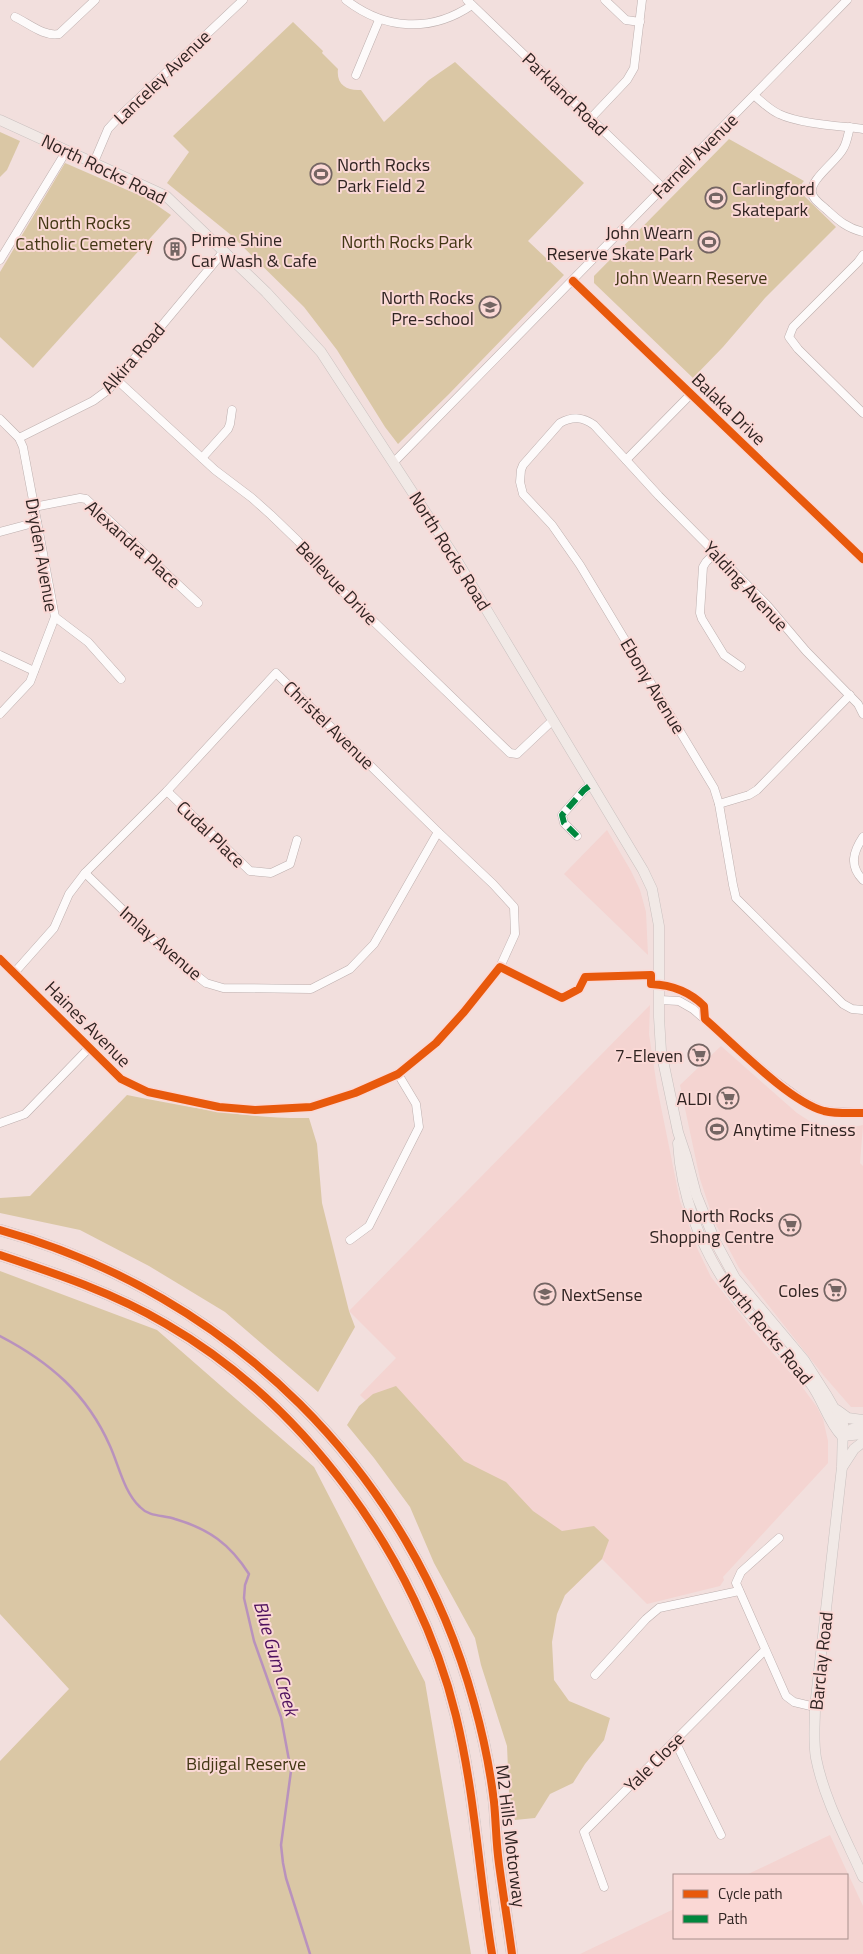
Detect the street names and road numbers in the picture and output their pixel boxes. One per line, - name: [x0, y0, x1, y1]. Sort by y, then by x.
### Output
- street label: Lanceley Avenue: [107, 23, 217, 131]
- street label: Parkland Road: [516, 46, 614, 142]
- street label: Farnell Avenue: [646, 107, 744, 205]
- street label: North Rocks Road: [37, 127, 171, 211]
- street label: Alkira Road: [95, 317, 171, 399]
- street label: Balaka Drive: [686, 367, 772, 451]
- street label: North Rocks Road: [403, 486, 497, 616]
- street label: Alexandra Place: [79, 494, 187, 594]
- street label: Dryden Avenue: [19, 496, 65, 614]
- street label: Bellevue Drive: [290, 535, 384, 631]
- street label: Yalding Avenue: [697, 535, 795, 637]
- street label: Ebony Avenue: [614, 633, 692, 739]
- street label: Christel Avenue: [277, 674, 381, 776]
- street label: Cudal Place: [171, 794, 251, 874]
- street label: Imlay Avenue: [114, 900, 208, 986]
- street label: Haines Avenue: [39, 975, 137, 1073]
- street label: North Rocks Road: [713, 1268, 819, 1390]
- street label: Barclay Road: [802, 1610, 840, 1712]
- street label: Yale Close: [618, 1726, 690, 1798]
- street label: M2 Hills Motorway: [489, 1763, 533, 1909]

